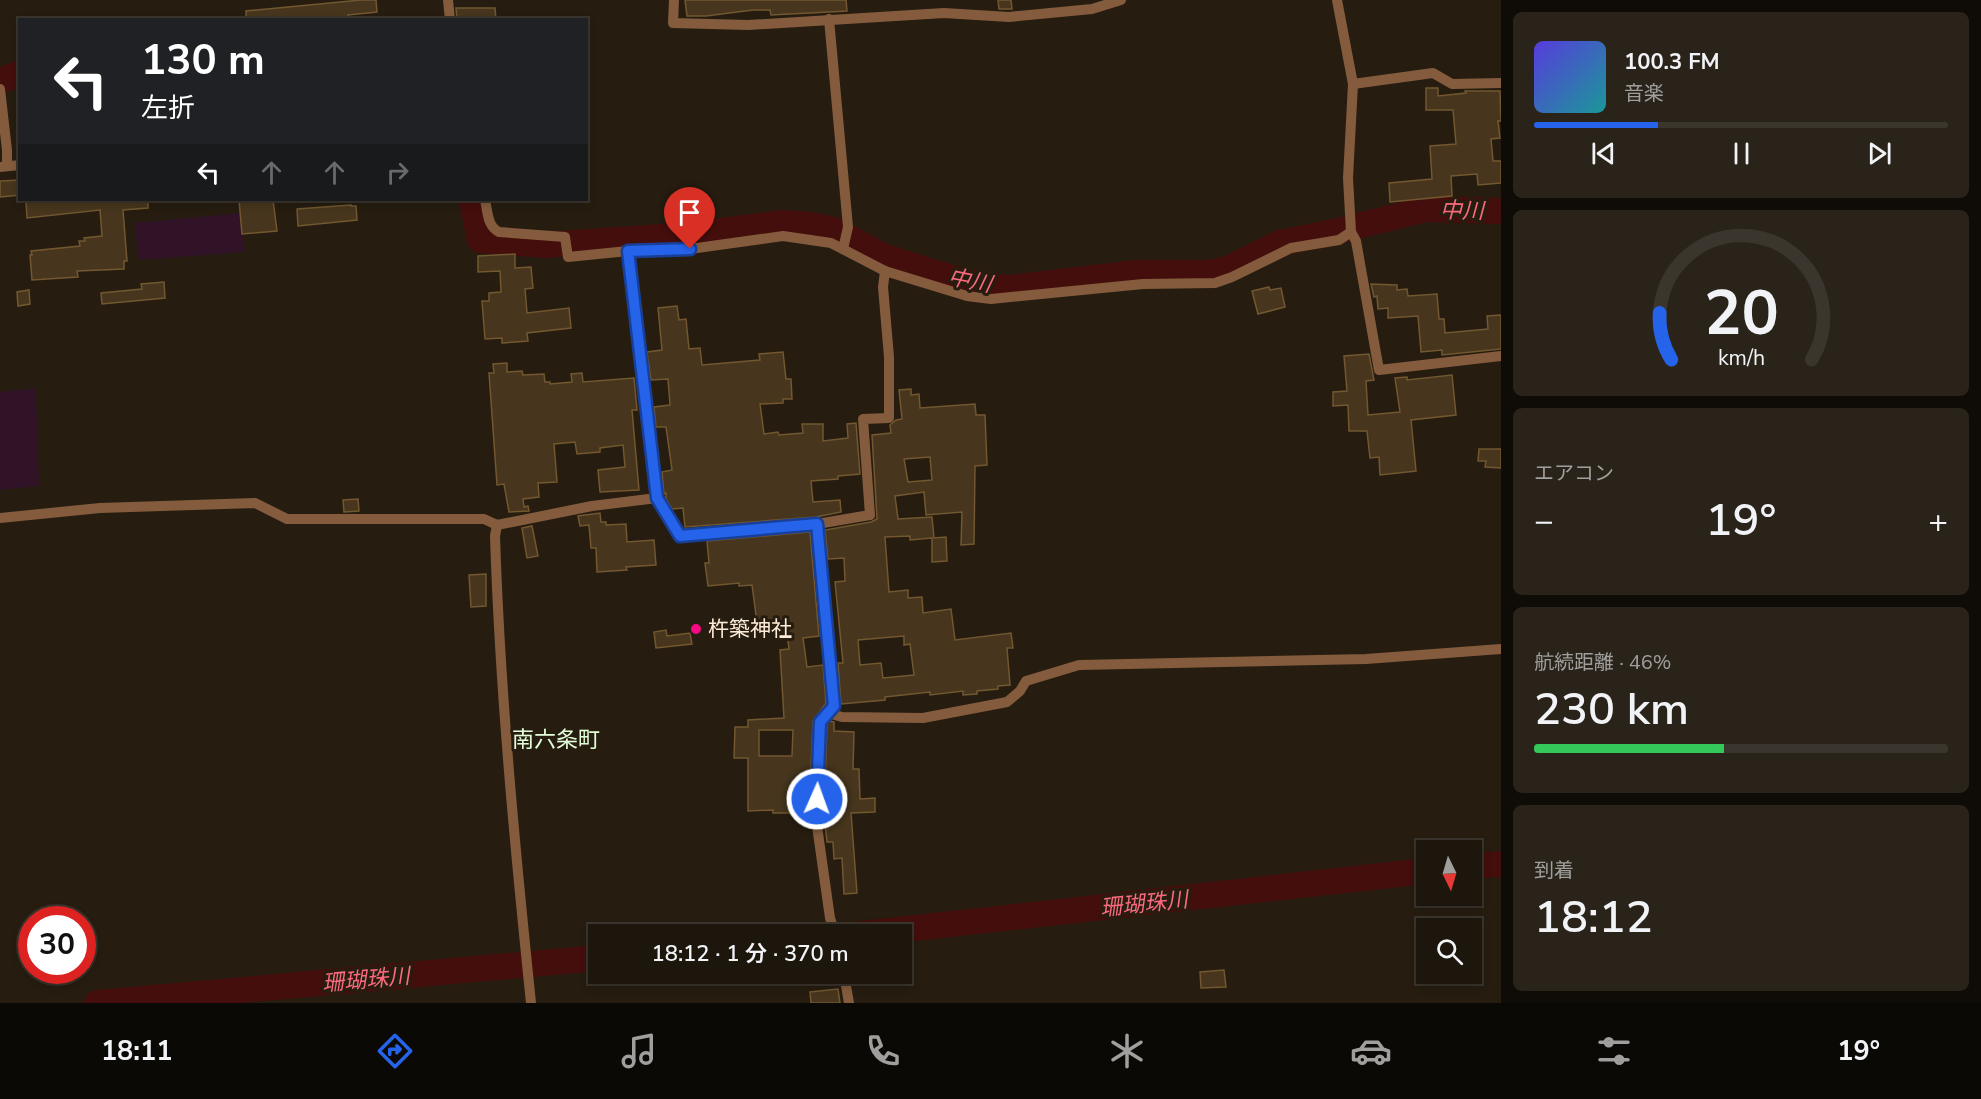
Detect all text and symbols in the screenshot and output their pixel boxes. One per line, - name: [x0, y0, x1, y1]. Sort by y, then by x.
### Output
- text: 130 m: [141, 32, 265, 89]
- icon: left: [42, 42, 120, 120]
- text: 100.3 FM: [1624, 47, 1720, 77]
- text: 音楽: [1624, 80, 1664, 107]
- text: 左折: [141, 90, 195, 127]
- icon: previous: [1587, 137, 1620, 170]
- icon: pause: [1725, 137, 1758, 170]
- icon: next: [1863, 137, 1896, 170]
- icon: left: [192, 156, 225, 189]
- icon: ahead: [255, 156, 288, 189]
- icon: ahead: [318, 156, 351, 189]
- icon: right: [381, 156, 414, 189]
- pin: [664, 187, 715, 249]
- icon: arrive: [673, 196, 706, 229]
- water label: 中川: [1440, 196, 1486, 226]
- water label: 中川: [945, 262, 996, 300]
- text: 20: [1704, 271, 1778, 356]
- text: km/h: [1717, 344, 1765, 374]
- text: エアコン: [1534, 460, 1614, 487]
- text: 19°: [1706, 490, 1776, 551]
- text: −: [1534, 499, 1554, 544]
- text: +: [1928, 499, 1948, 544]
- place label: 杵築神社: [708, 615, 792, 643]
- marker: 杵築神社: [689, 622, 703, 636]
- text: 航続距離 · 46%: [1534, 649, 1671, 676]
- text: 230 km: [1534, 679, 1689, 740]
- district label: 南六条町: [512, 725, 600, 755]
- position arrow: [785, 767, 849, 831]
- north arrow: [1416, 840, 1482, 906]
- map controls: [1416, 840, 1482, 984]
- text: 到着: [1534, 857, 1574, 884]
- water label: 珊瑚珠川: [1099, 884, 1191, 924]
- text: 18:12: [1534, 887, 1653, 948]
- speed limit sign: 30: [18, 906, 96, 984]
- button: search: [1416, 918, 1482, 984]
- text: 18:12 · 1 分 · 370 m: [651, 939, 849, 969]
- water label: 珊瑚珠川: [321, 961, 413, 999]
- icon: directions: [374, 1030, 416, 1072]
- icon: music: [618, 1030, 660, 1072]
- icon: phone: [862, 1030, 904, 1072]
- icon: climate: [1106, 1030, 1148, 1072]
- icon: car: [1350, 1030, 1392, 1072]
- icon: filters: [1593, 1030, 1635, 1072]
- text: 18:11: [101, 1033, 172, 1070]
- text: 19°: [1837, 1033, 1880, 1070]

